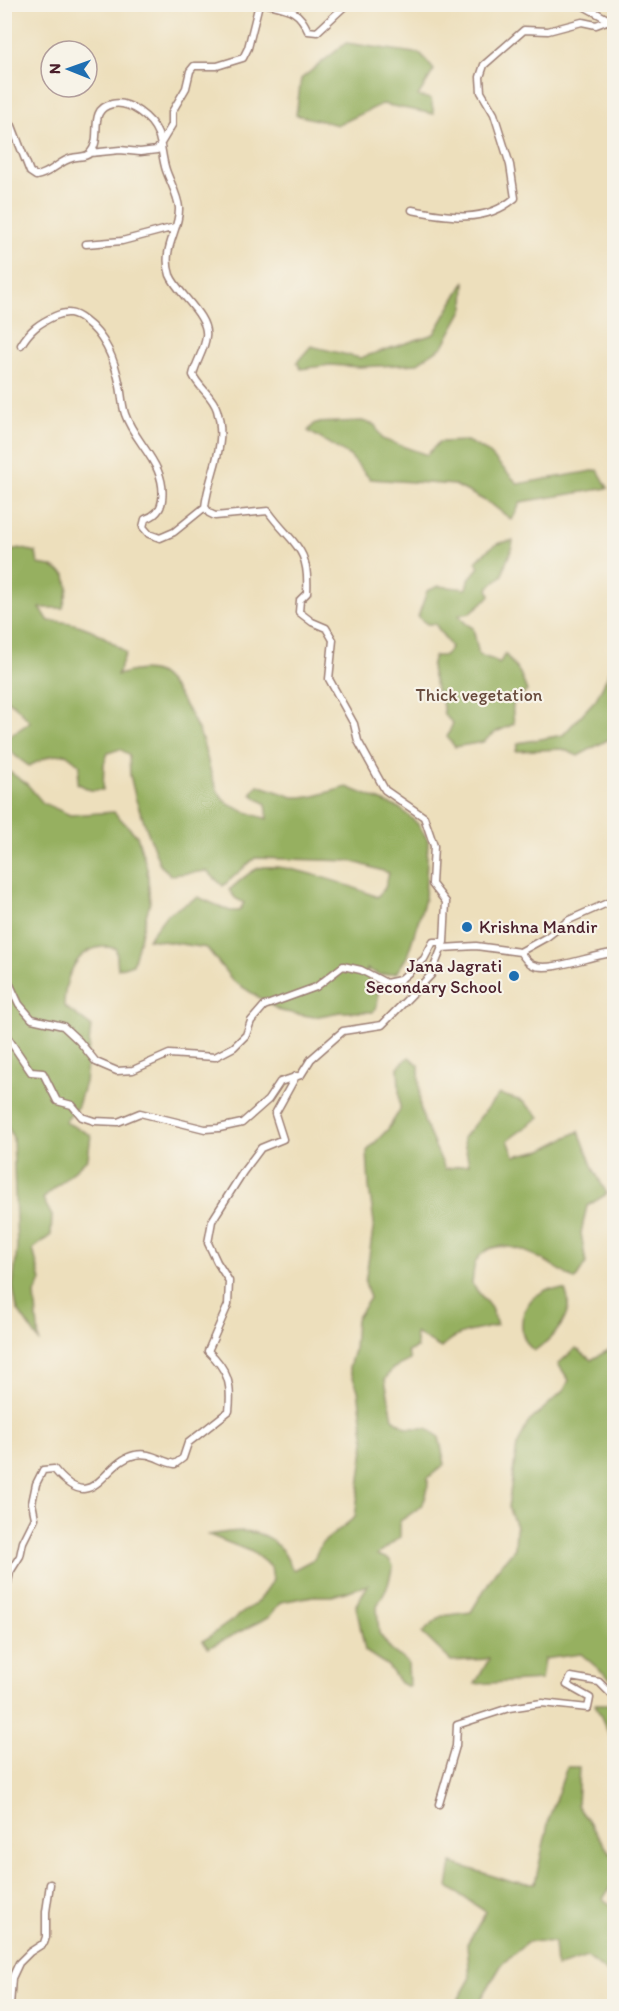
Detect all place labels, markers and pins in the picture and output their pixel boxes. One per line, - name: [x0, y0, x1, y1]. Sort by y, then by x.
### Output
- place label: Krishna Mandir: [479, 916, 598, 938]
- marker: Krishna Mandir: [460, 920, 474, 934]
- place label: Jana Jagrati Secondary School: [366, 955, 502, 998]
- marker: Jana Jagrati Secondary School: [507, 969, 521, 983]

